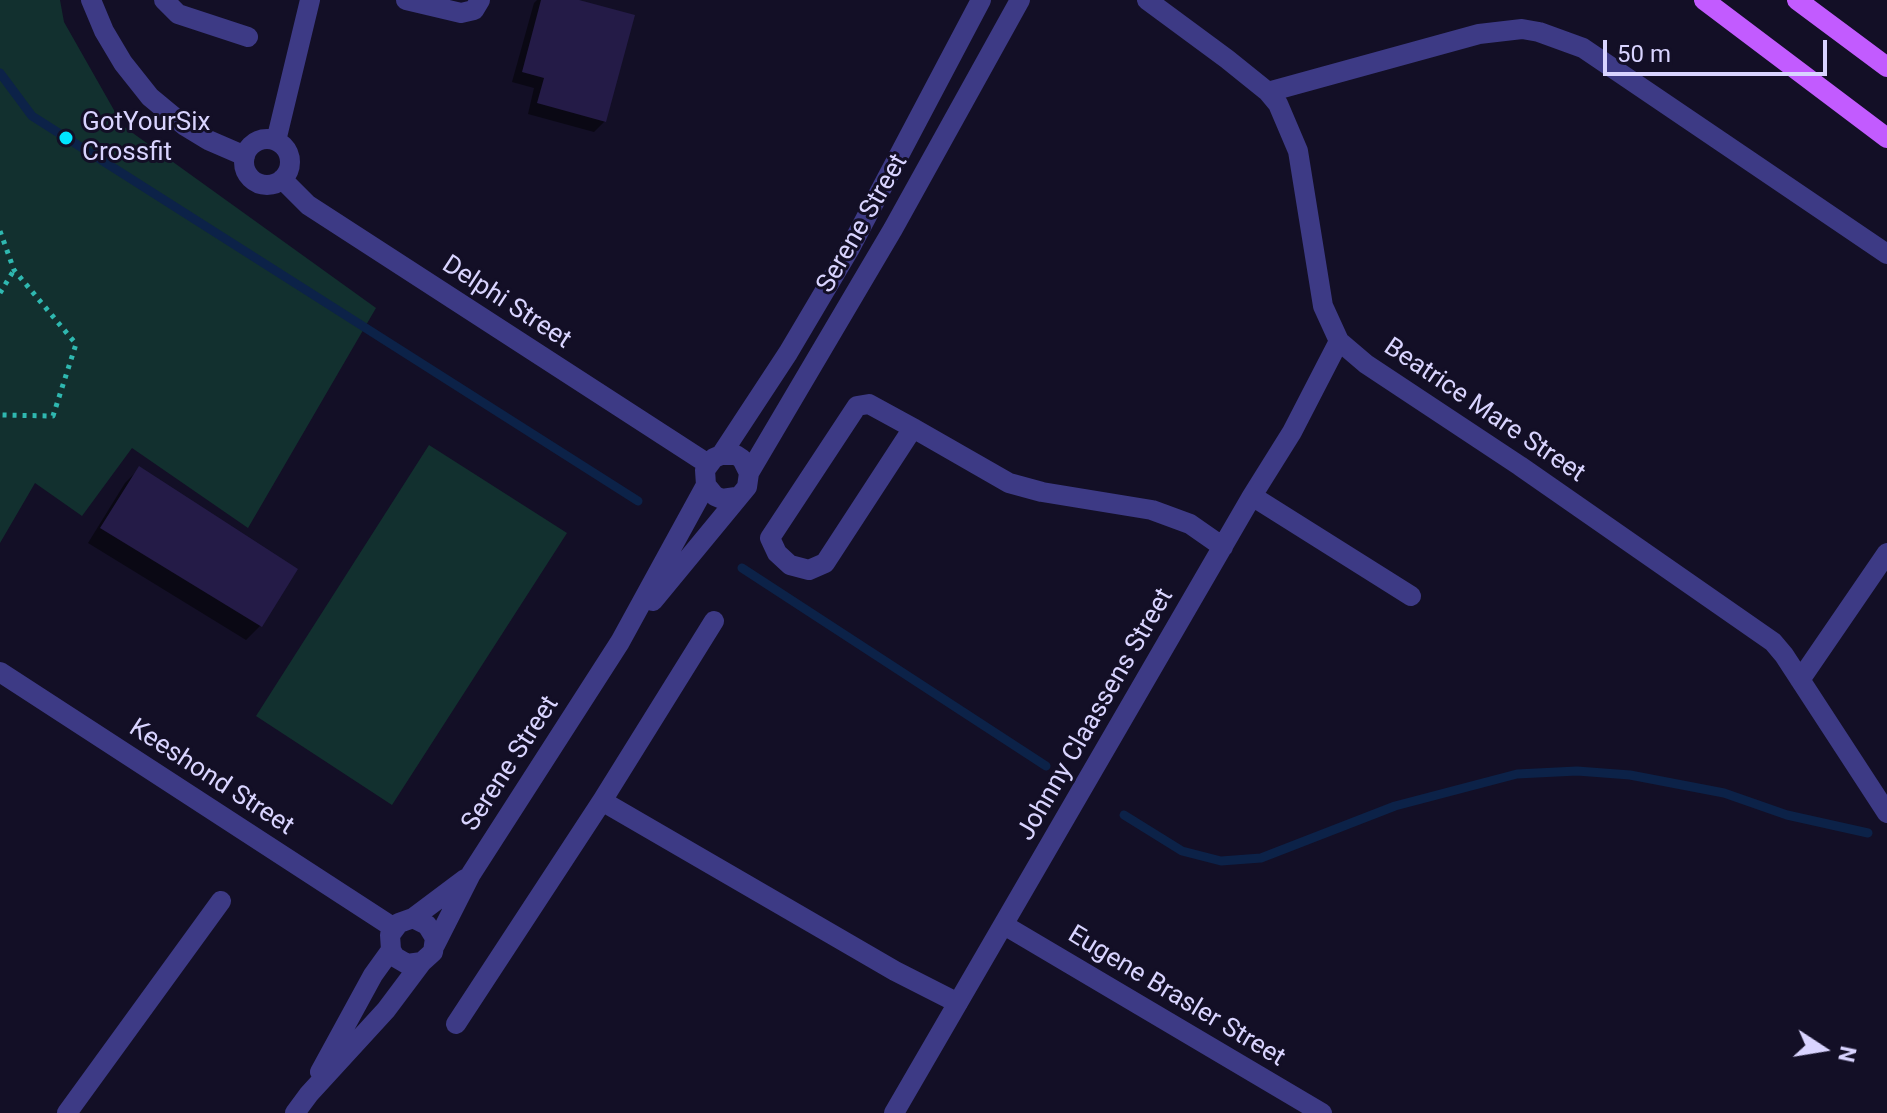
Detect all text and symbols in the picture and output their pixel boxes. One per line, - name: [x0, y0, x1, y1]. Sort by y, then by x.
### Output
- scale bar: [1607, 24, 1831, 74]
- text: 50 m: [1617, 40, 1671, 68]
- place label: GotYourSix Crossfit: [82, 107, 210, 168]
- marker: GotYourSix Crossfit: [57, 129, 75, 147]
- street label: Serene Street: [811, 149, 915, 299]
- street label: Delphi Street: [436, 250, 576, 356]
- street label: Beatrice Mare Street: [1378, 332, 1590, 490]
- street label: Johnny Claassens Street: [1011, 583, 1181, 847]
- street label: Serene Street: [456, 691, 566, 837]
- street label: Keeshond Street: [123, 713, 299, 843]
- street label: Eugene Brasler Street: [1062, 920, 1290, 1074]
- north arrow: [1783, 1009, 1863, 1089]
- text: N: [1833, 1044, 1861, 1064]

